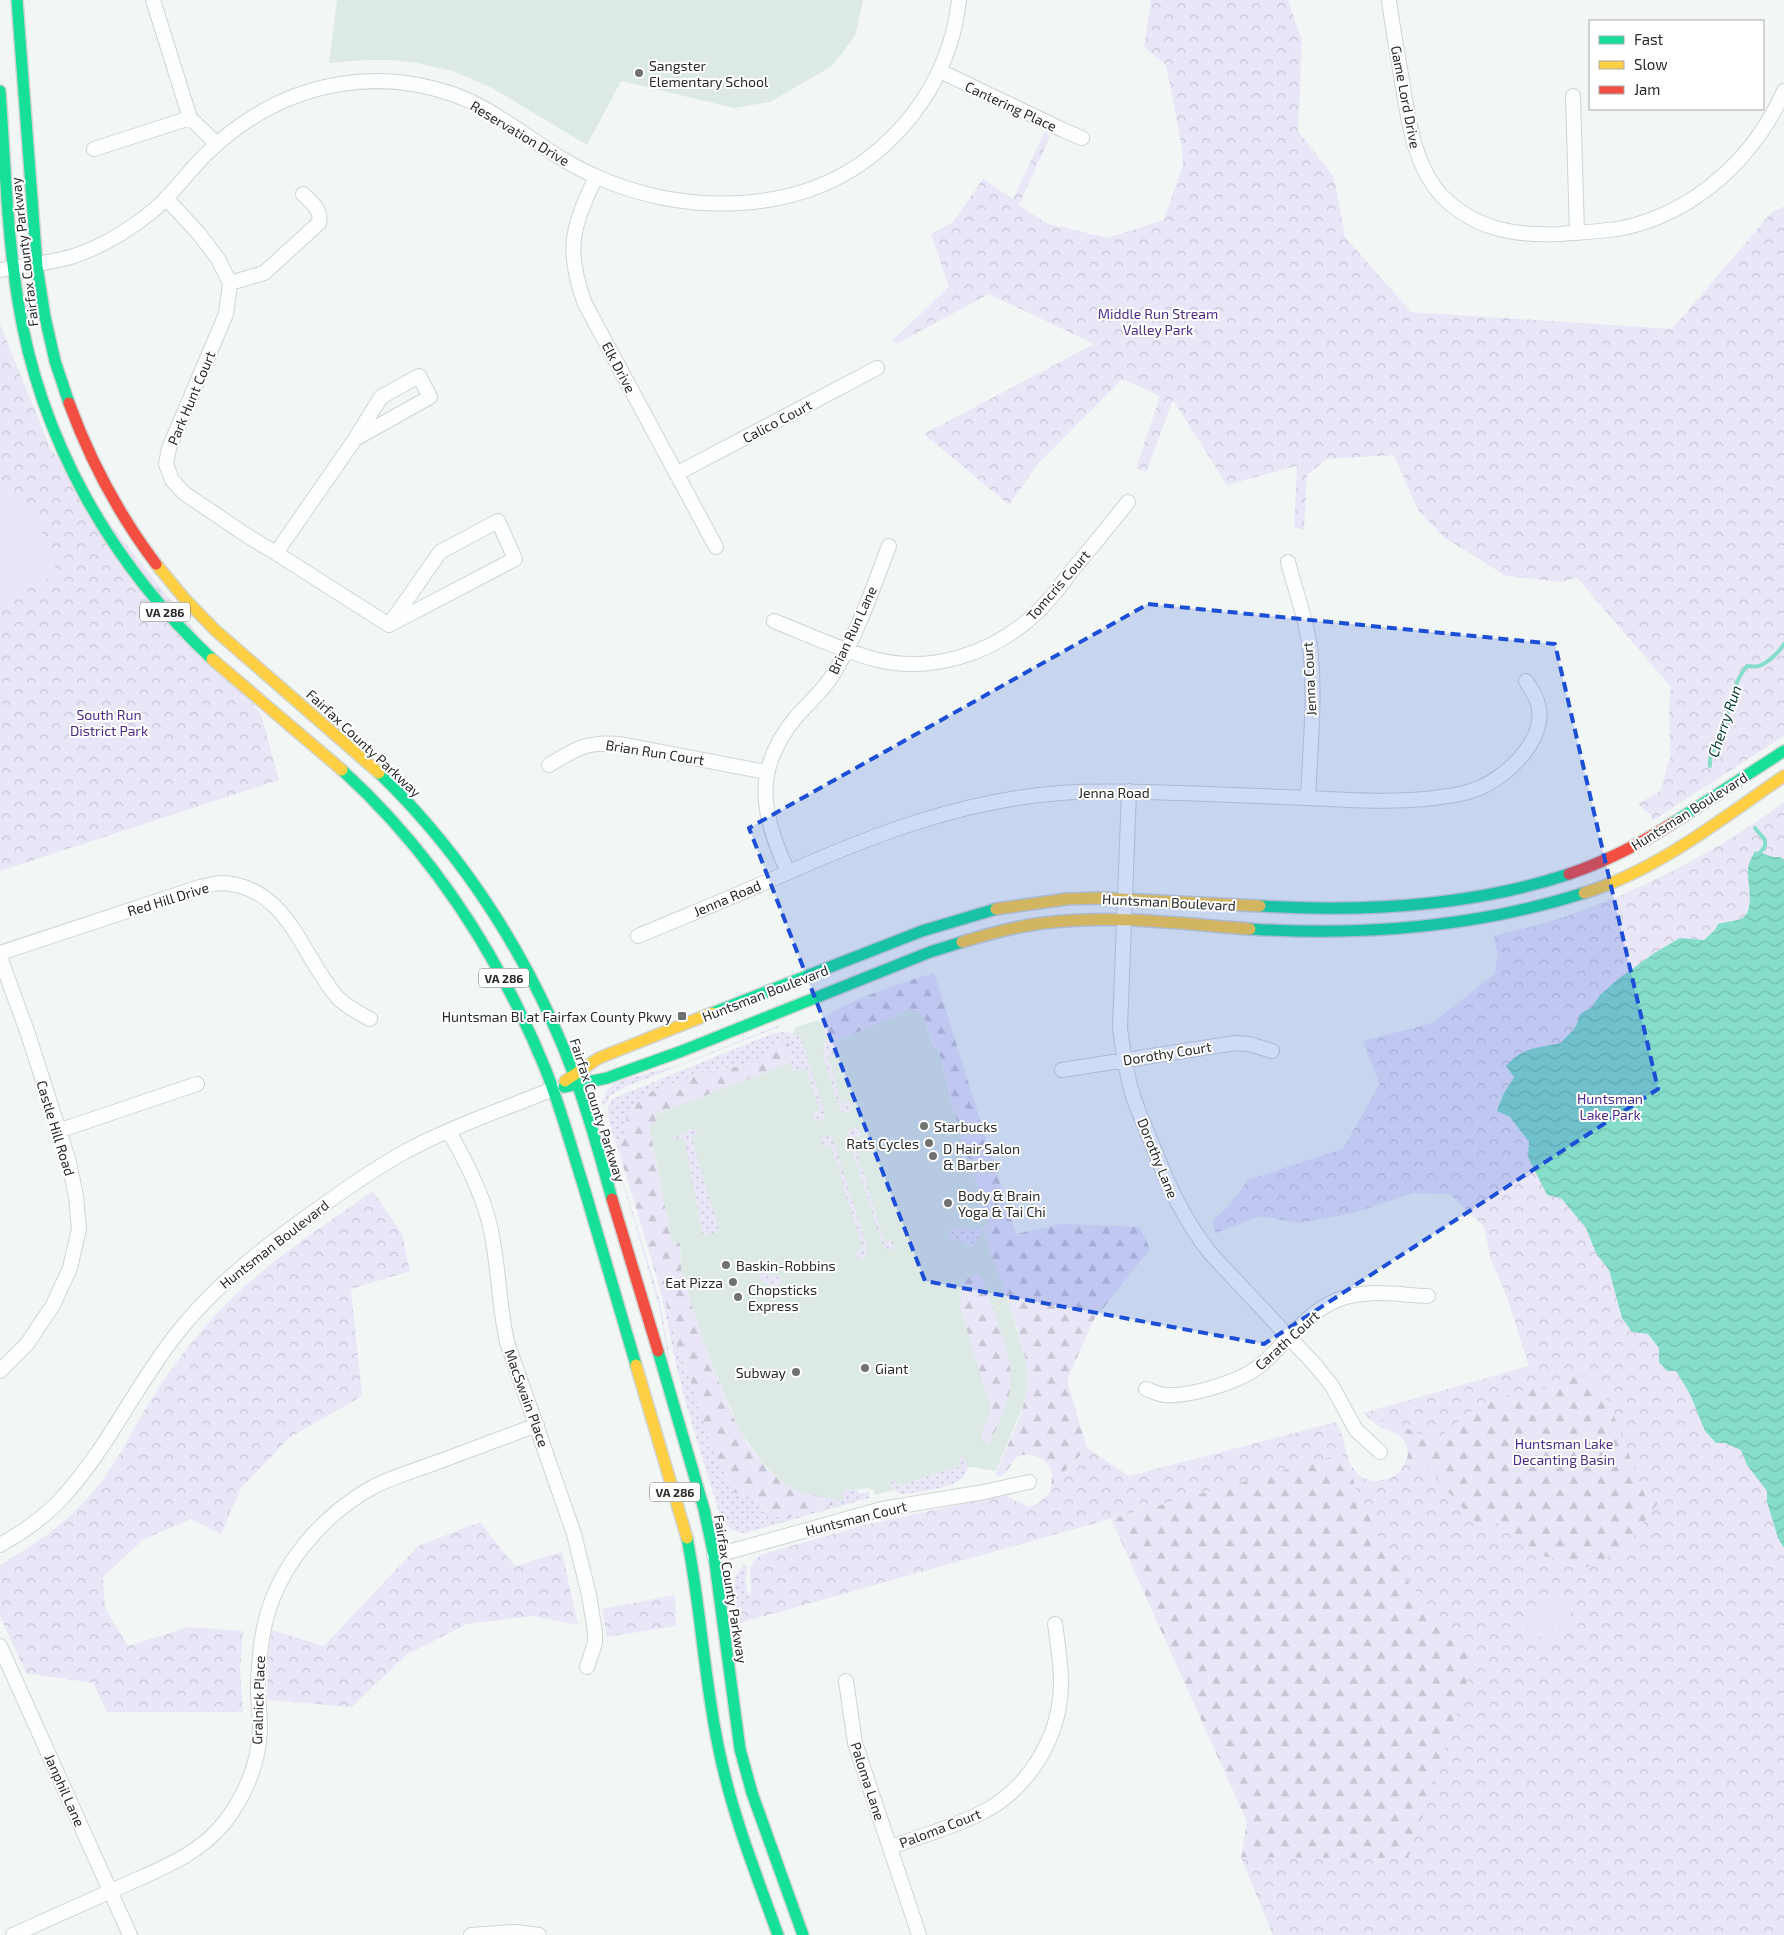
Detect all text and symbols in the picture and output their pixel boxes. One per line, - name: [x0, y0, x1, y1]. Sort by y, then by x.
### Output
- legend: [1589, 20, 1764, 110]
- text: Fast: [1634, 30, 1664, 48]
- street label: Game Lord Drive: [1388, 44, 1424, 150]
- text: Slow: [1634, 55, 1668, 73]
- place label: Sangster Elementary School: [649, 57, 769, 90]
- marker: Sangster Elementary School: [633, 67, 645, 79]
- street label: Cantering Place: [962, 77, 1060, 135]
- text: Jam: [1634, 80, 1660, 98]
- street label: Reservation Drive: [467, 97, 573, 169]
- street label: Fairfax County Parkway: [6, 176, 42, 328]
- park label: Middle Run Stream Valley Park: [1098, 305, 1218, 338]
- street label: Elk Drive: [599, 339, 639, 395]
- street label: Park Hunt Court: [164, 348, 218, 448]
- street label: Calico Court: [739, 396, 815, 446]
- street label: Tomcris Court: [1023, 546, 1093, 624]
- street label: Brian Run Lane: [824, 583, 880, 677]
- road number: VA 286: [140, 602, 190, 622]
- street label: Jenna Court: [1299, 641, 1319, 717]
- water label: Cherry Run: [1703, 683, 1746, 760]
- street label: Fairfax County Parkway: [303, 686, 425, 801]
- park label: South Run District Park: [70, 706, 148, 739]
- street label: Brian Run Court: [605, 736, 705, 768]
- street label: Huntsman Boulevard: [1628, 768, 1750, 854]
- street label: Jenna Road: [1078, 784, 1150, 801]
- street label: Jenna Road: [691, 876, 763, 920]
- street label: Red Hill Drive: [125, 879, 211, 919]
- street label: Huntsman Boulevard: [1102, 890, 1236, 914]
- street label: Huntsman Boulevard: [699, 961, 831, 1025]
- road number: VA 286: [479, 968, 529, 988]
- place label: Huntsman Bl at Fairfax County Pkwy: [442, 1008, 673, 1025]
- marker: Huntsman Bl at Fairfax County Pkwy: [676, 1010, 688, 1022]
- street label: Fairfax County Parkway: [567, 1036, 629, 1185]
- street label: Dorothy Court: [1122, 1038, 1212, 1068]
- street label: Castle Hill Road: [33, 1078, 79, 1178]
- park label: Huntsman Lake Park: [1577, 1090, 1643, 1123]
- street label: Dorothy Lane: [1134, 1115, 1182, 1201]
- place label: Starbucks: [934, 1118, 997, 1135]
- marker: Starbucks: [918, 1120, 930, 1132]
- place label: Rats Cycles: [846, 1135, 919, 1152]
- marker: Rats Cycles: [923, 1137, 935, 1149]
- place label: D Hair Salon & Barber: [943, 1140, 1020, 1173]
- marker: D Hair Salon & Barber: [927, 1150, 939, 1162]
- place label: Body & Brain Yoga & Tai Chi: [958, 1187, 1046, 1220]
- street label: Huntsman Boulevard: [216, 1196, 332, 1292]
- marker: Body & Brain Yoga & Tai Chi: [942, 1197, 954, 1209]
- place label: Baskin-Robbins: [736, 1257, 836, 1274]
- marker: Baskin-Robbins: [720, 1259, 732, 1271]
- place label: Eat Pizza: [665, 1274, 723, 1291]
- marker: Eat Pizza: [727, 1276, 739, 1288]
- place label: Chopsticks Express: [748, 1281, 817, 1314]
- marker: Chopsticks Express: [732, 1291, 744, 1303]
- street label: Carath Court: [1251, 1307, 1323, 1373]
- street label: MacSwain Place: [501, 1347, 553, 1449]
- place label: Giant: [875, 1360, 908, 1377]
- marker: Giant: [859, 1362, 871, 1374]
- place label: Subway: [736, 1364, 787, 1381]
- marker: Subway: [790, 1366, 802, 1378]
- park label: Huntsman Lake Decanting Basin: [1513, 1435, 1615, 1468]
- road number: VA 286: [650, 1482, 700, 1501]
- street label: Huntsman Court: [803, 1497, 909, 1539]
- street label: Fairfax County Parkway: [711, 1513, 751, 1665]
- street label: Gralnick Place: [248, 1655, 268, 1745]
- street label: Paloma Lane: [847, 1740, 889, 1822]
- street label: Janphil Lane: [41, 1751, 89, 1829]
- street label: Paloma Court: [897, 1805, 983, 1851]

